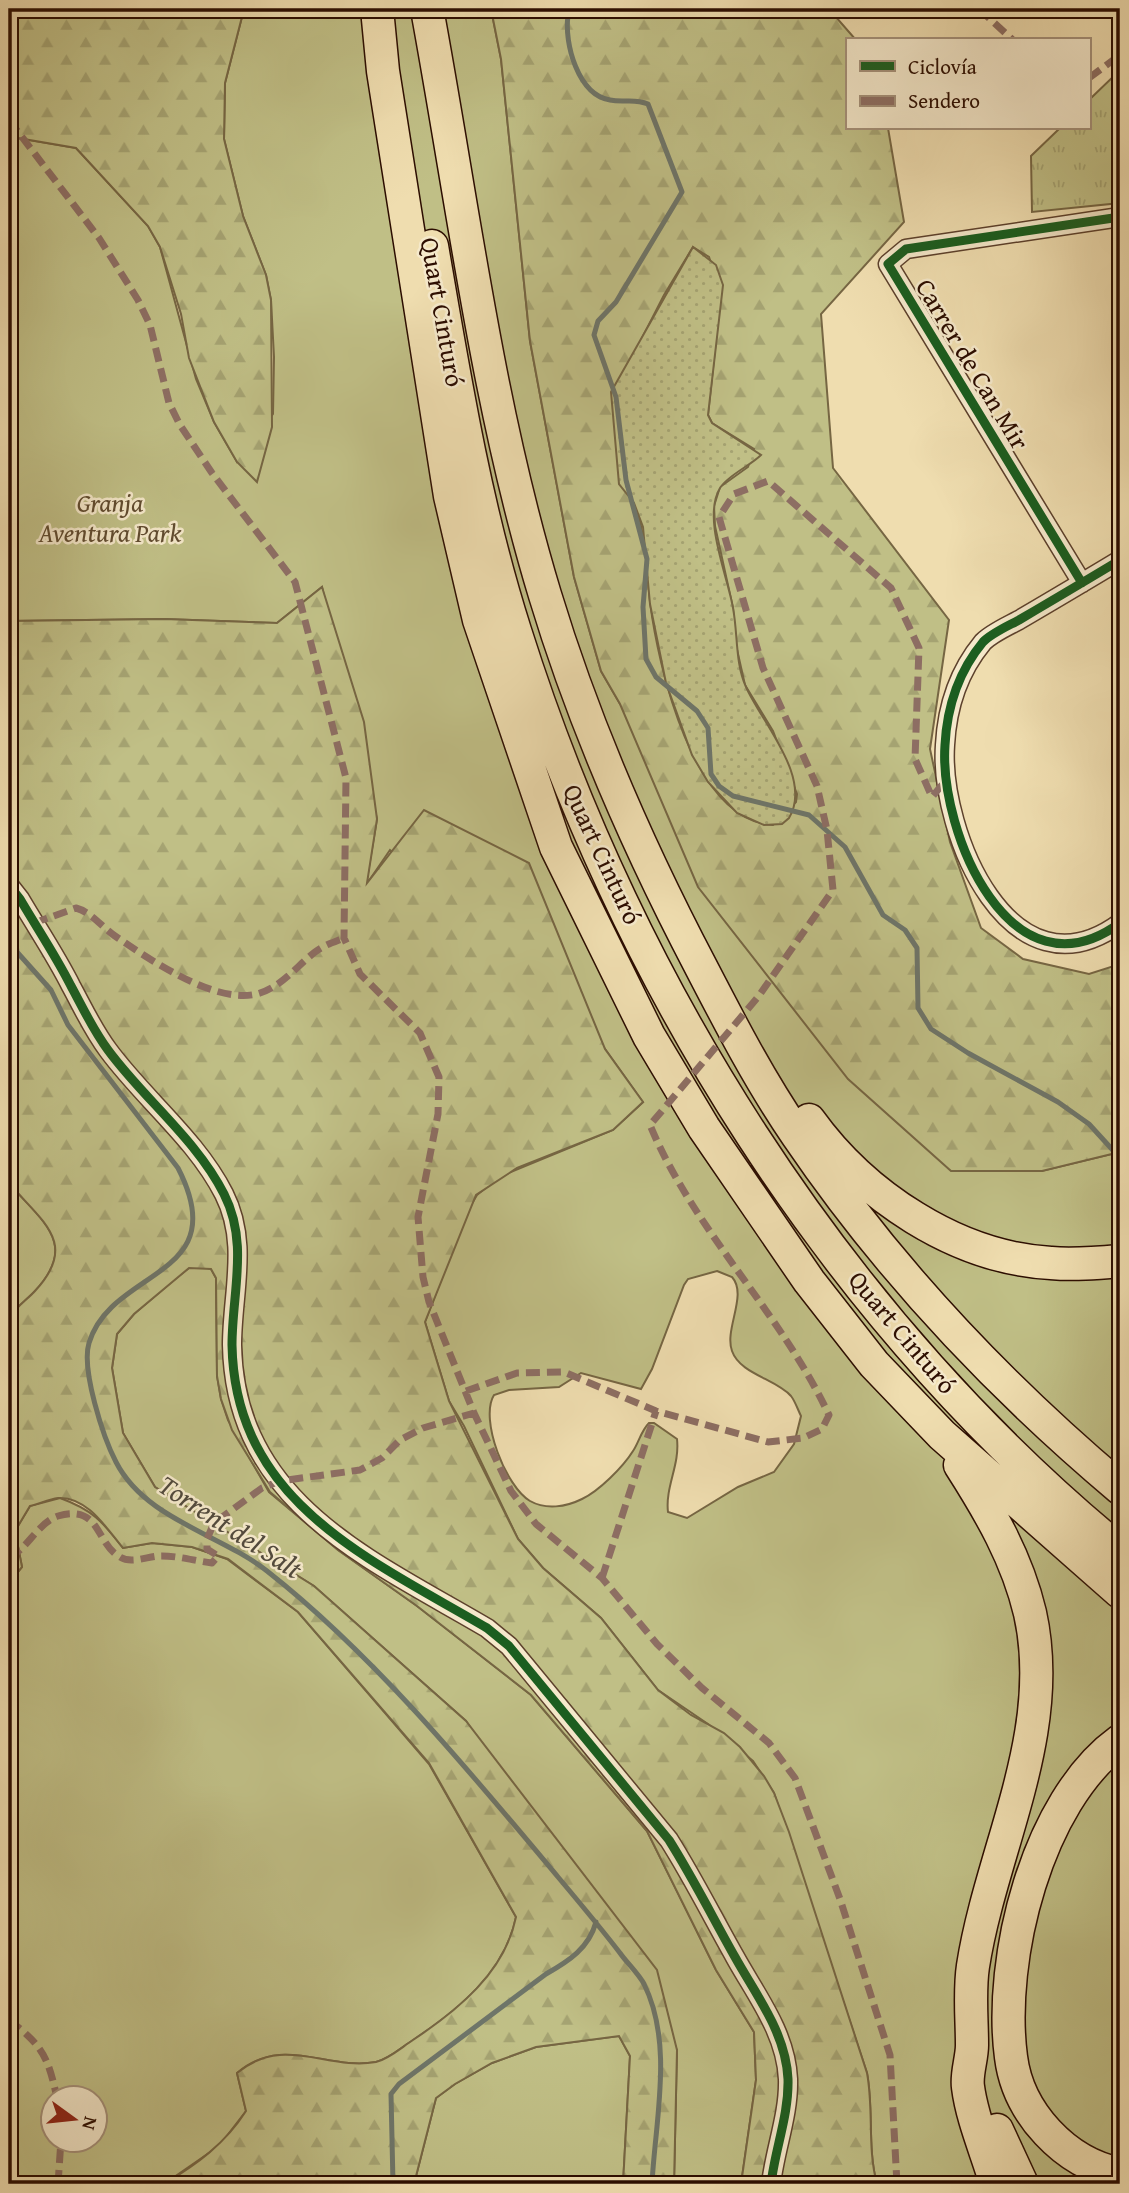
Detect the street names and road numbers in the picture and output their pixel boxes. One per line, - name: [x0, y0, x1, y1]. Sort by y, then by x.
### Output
- street label: Quart Cinturó: [411, 234, 475, 390]
- street label: Carrer de Can Mir: [906, 271, 1040, 457]
- street label: Quart Cinturó: [553, 777, 653, 931]
- street label: Quart Cinturó: [840, 1262, 966, 1402]

